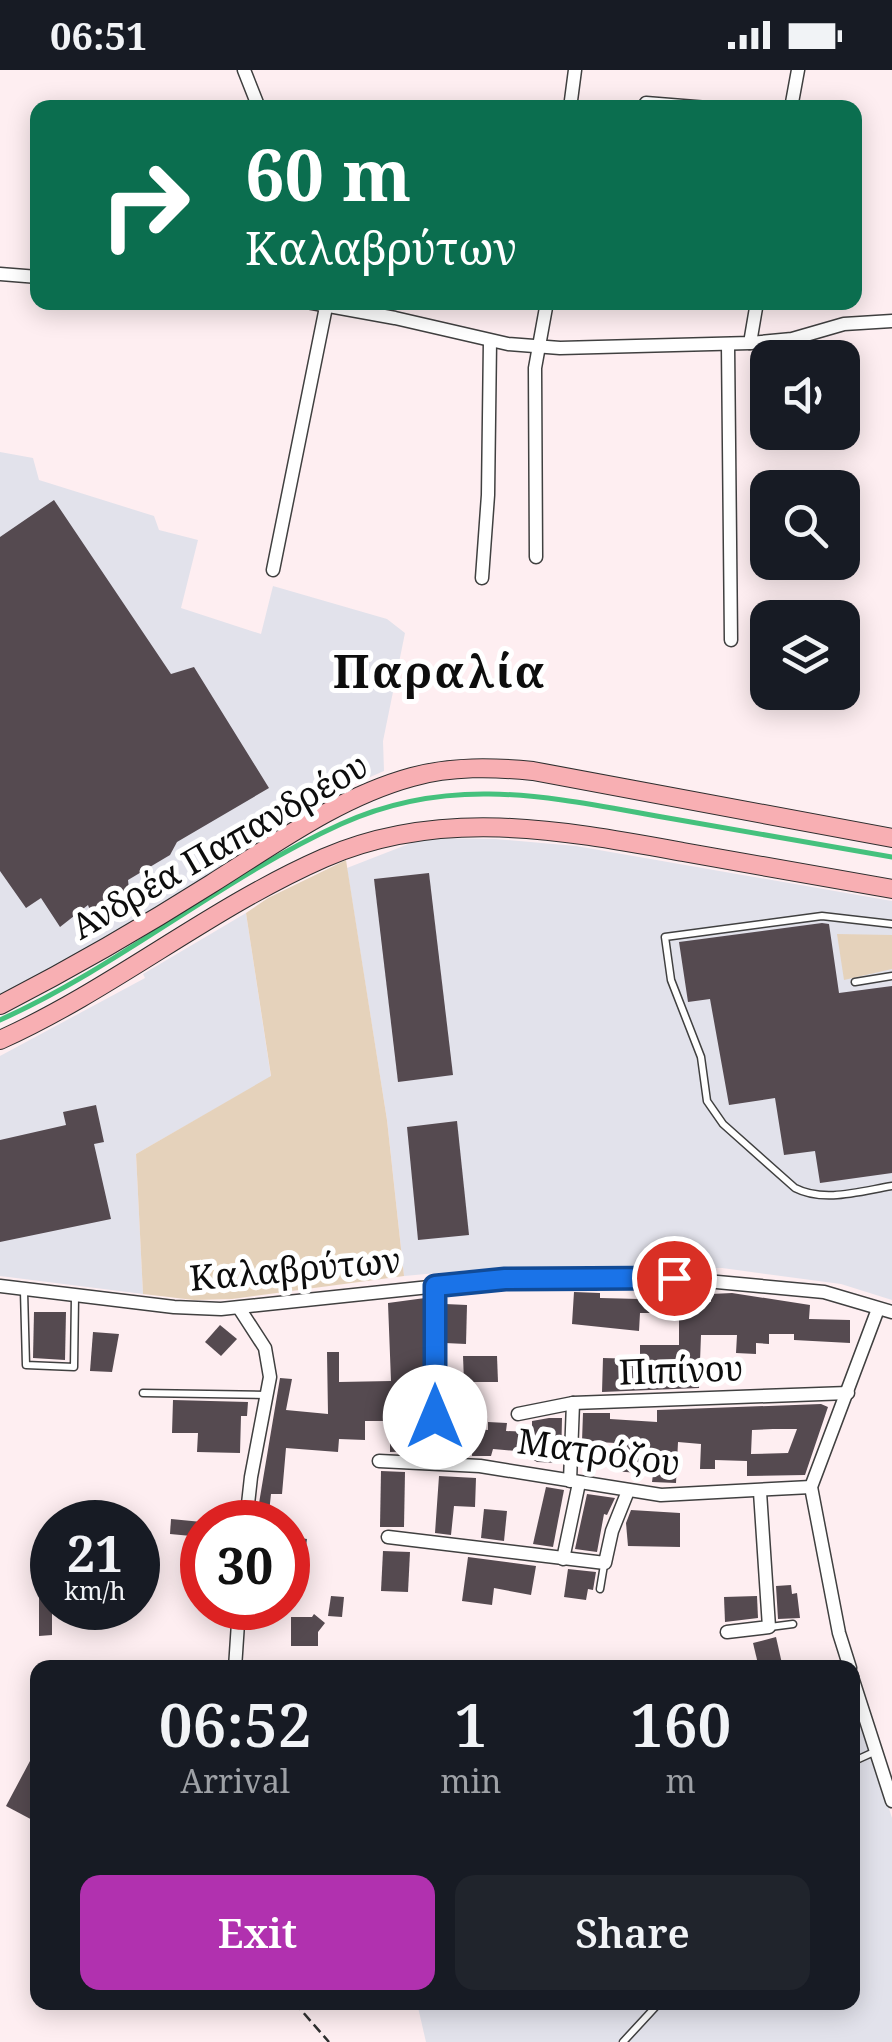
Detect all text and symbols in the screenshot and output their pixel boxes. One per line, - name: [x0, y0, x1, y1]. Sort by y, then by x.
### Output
- text: 06:51: [50, 9, 147, 61]
- text: 60 m: [245, 126, 411, 222]
- icon: right: [80, 140, 210, 270]
- text: Καλαβρύτων: [245, 217, 517, 278]
- map controls: [750, 340, 860, 710]
- button: sound: [750, 340, 860, 450]
- button: search: [750, 470, 860, 580]
- button: layers: [750, 600, 860, 710]
- district label: Παραλία: [333, 640, 547, 701]
- street label: Ανδρέα Παπανδρέου: [62, 741, 376, 949]
- street label: Καλαβρύτων: [187, 1235, 403, 1301]
- pin: [632, 1236, 717, 1321]
- icon: arrive: [647, 1251, 702, 1306]
- street label: Πιπίνου: [618, 1343, 744, 1395]
- position arrow: [383, 1365, 487, 1469]
- street label: Ματρόζου: [515, 1416, 683, 1486]
- speed limit sign: 30: [180, 1500, 310, 1630]
- text: 21: [67, 1519, 123, 1587]
- text: km/h: [64, 1573, 126, 1607]
- text: 06:52: [159, 1683, 312, 1765]
- text: 1: [454, 1683, 488, 1765]
- text: 160: [630, 1683, 731, 1765]
- text: Arrival: [180, 1759, 290, 1802]
- text: min: [440, 1759, 501, 1802]
- text: m: [666, 1759, 696, 1802]
- button: Exit: [80, 1875, 435, 1990]
- button: Share: [455, 1875, 810, 1990]

